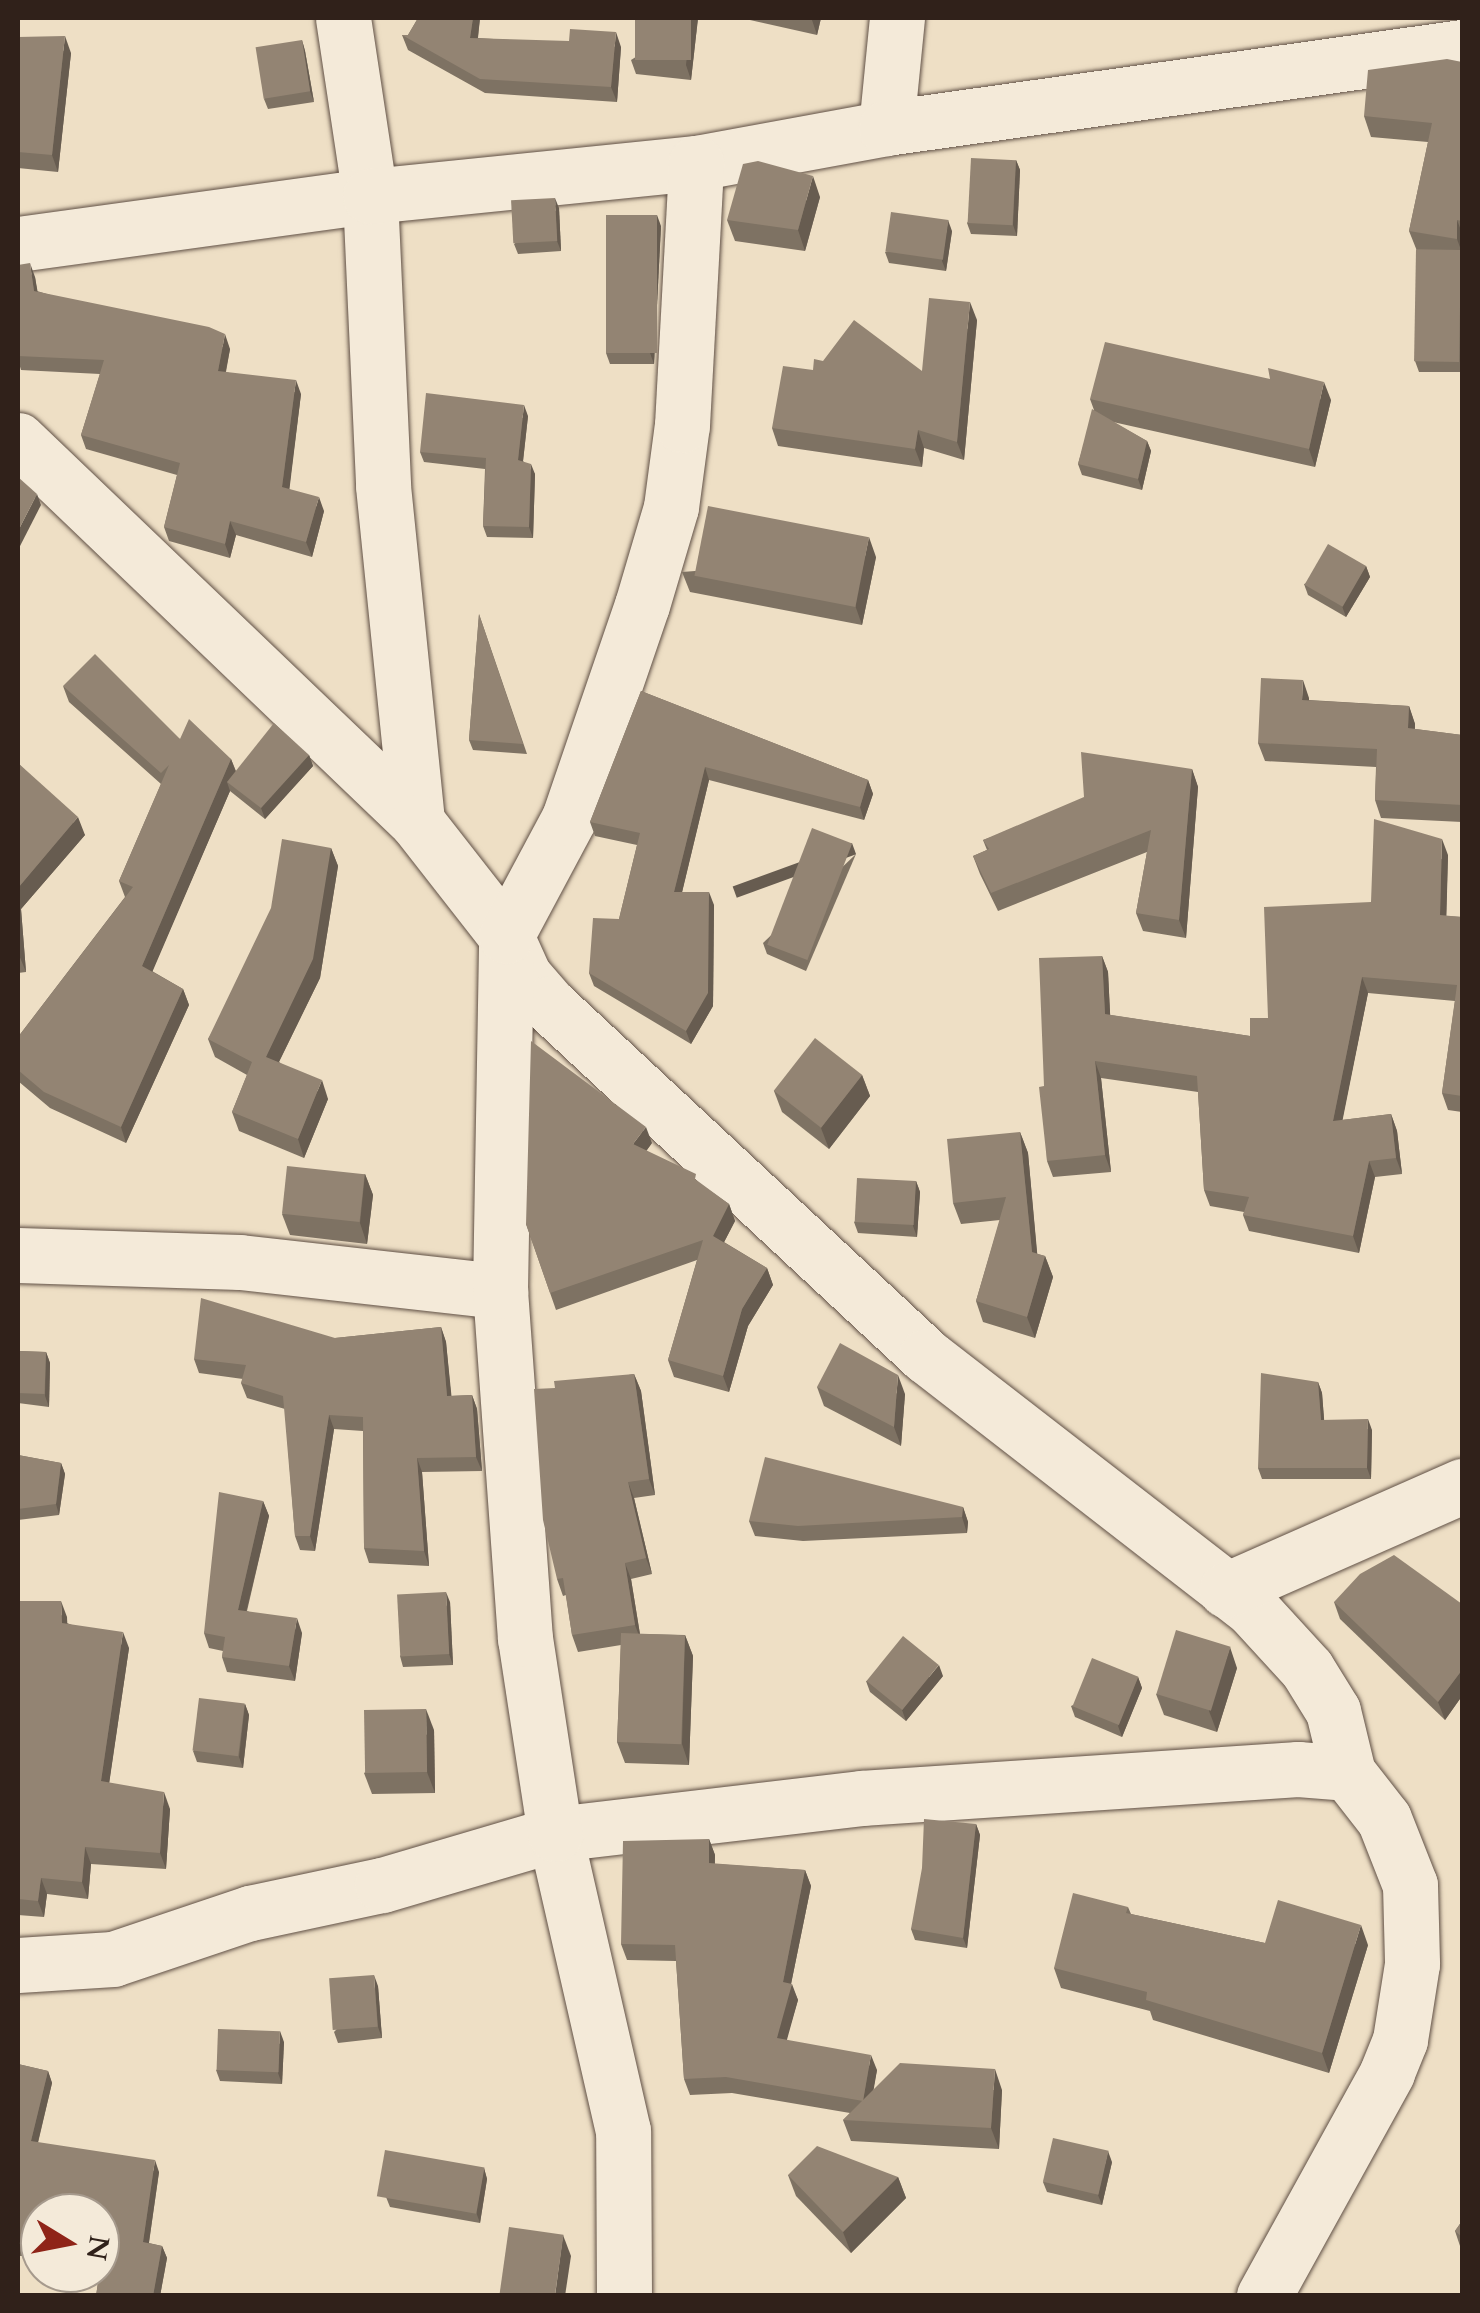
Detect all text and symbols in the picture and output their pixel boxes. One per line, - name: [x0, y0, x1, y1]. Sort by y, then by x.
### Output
- north arrow: [20, 2193, 120, 2293]
- text: N: [77, 2233, 118, 2263]

